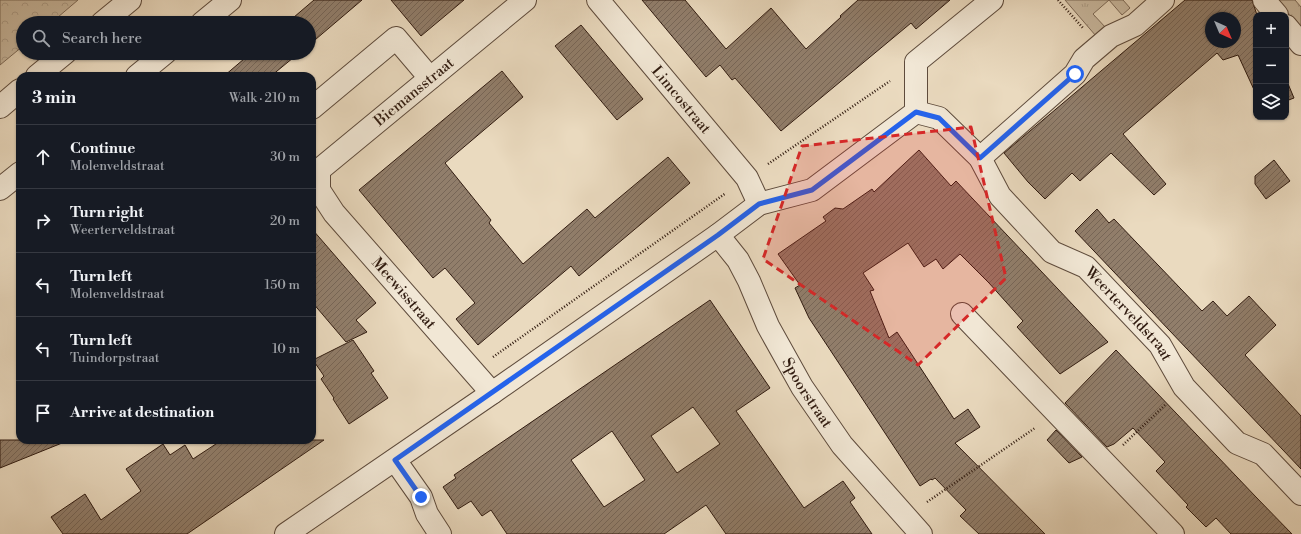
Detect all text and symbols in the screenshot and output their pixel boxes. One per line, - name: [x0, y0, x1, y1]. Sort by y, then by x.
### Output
- north arrow: [1205, 12, 1241, 48]
- map controls: [1253, 12, 1289, 120]
- button: +: [1253, 12, 1289, 48]
- search box: [16, 16, 316, 60]
- icon: search: [30, 27, 52, 49]
- text: Search here: [62, 29, 142, 48]
- button: −: [1253, 48, 1289, 84]
- street label: Biemansstraat: [369, 53, 459, 131]
- street label: Limcostraat: [647, 62, 715, 138]
- route start: [1066, 65, 1084, 83]
- button: layers: [1253, 84, 1289, 120]
- text: 3 min: [32, 87, 76, 109]
- text: Walk · 210 m: [229, 90, 300, 106]
- text: Continue: [70, 139, 135, 158]
- icon: ahead: [32, 146, 54, 168]
- text: 30 m: [270, 149, 300, 165]
- text: Molenveldstraat: [70, 158, 165, 174]
- text: Turn right: [70, 203, 144, 222]
- icon: right: [32, 210, 54, 232]
- text: 20 m: [270, 213, 300, 229]
- text: Weerterveldstraat: [70, 222, 175, 238]
- street label: Meewisstraat: [367, 253, 440, 334]
- street label: Weerterveldstraat: [1080, 262, 1176, 365]
- text: Turn left: [70, 267, 132, 286]
- icon: left: [32, 274, 54, 296]
- text: 150 m: [265, 277, 300, 293]
- text: Molenveldstraat: [70, 286, 165, 302]
- text: Turn left: [70, 331, 132, 350]
- icon: left: [32, 338, 54, 360]
- text: 10 m: [272, 341, 300, 357]
- text: Tuindorpstraat: [70, 350, 159, 366]
- street label: Spoorstraat: [778, 354, 837, 432]
- icon: arrive: [32, 402, 54, 424]
- text: Arrive at destination: [70, 403, 214, 422]
- route end: [412, 488, 430, 506]

